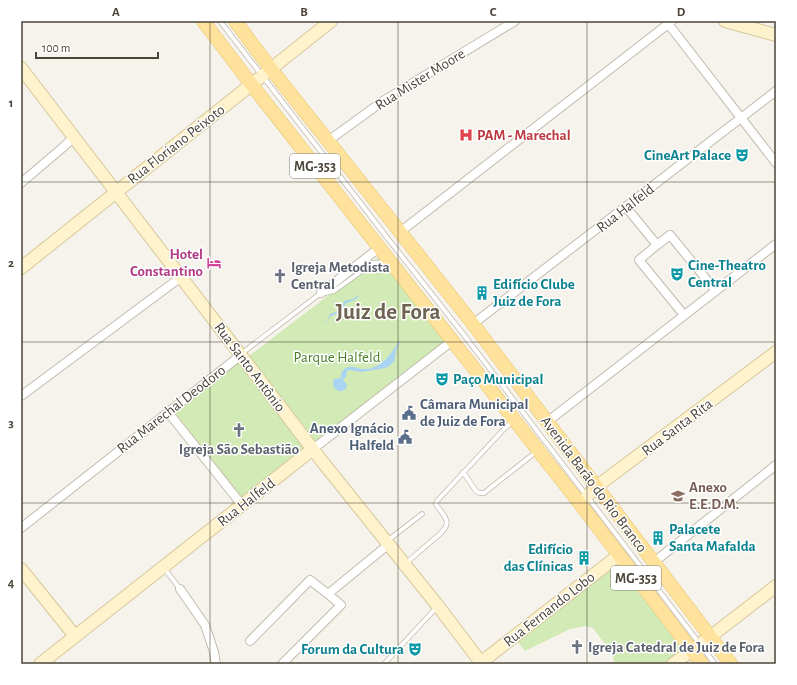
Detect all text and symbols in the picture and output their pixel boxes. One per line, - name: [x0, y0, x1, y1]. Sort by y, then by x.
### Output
- text: A: [112, 6, 120, 19]
- text: B: [300, 6, 308, 19]
- text: C: [490, 6, 497, 19]
- text: D: [677, 6, 686, 19]
- scale bar: [36, 34, 158, 60]
- text: 100 m: [42, 42, 70, 54]
- street label: Rua Mister Moore: [373, 46, 468, 113]
- text: 1: [9, 97, 13, 110]
- street label: Rua Floriano Peixoto: [125, 102, 228, 187]
- hospital icon: PAM - Marechal: [458, 127, 474, 143]
- place label: PAM - Marechal: [477, 128, 571, 143]
- theatre icon: CineArt Palace: [734, 147, 750, 163]
- place label: CineArt Palace: [644, 148, 731, 163]
- road number: MG-353: [290, 154, 340, 178]
- street label: Rua Halfeld: [594, 181, 657, 235]
- place label: Hotel Constantino: [130, 247, 203, 279]
- hotel icon: Hotel Constantino: [206, 255, 222, 271]
- text: 2: [8, 257, 14, 270]
- place label: Cine-Theatro Central: [688, 258, 766, 290]
- place label: Igreja Metodista Central: [291, 260, 390, 292]
- theatre icon: Cine-Theatro Central: [669, 266, 685, 282]
- church icon: Igreja Metodista Central: [272, 268, 288, 284]
- place label: Edifício Clube Juiz de Fora: [493, 277, 575, 309]
- building icon: Edifício Clube Juiz de Fora: [474, 285, 490, 301]
- district label: Juiz de Fora: [335, 301, 441, 324]
- street label: Rua Santo Antônio: [211, 320, 288, 415]
- park label: Parque Halfeld: [294, 350, 381, 365]
- street label: Rua Marechal Deodoro: [114, 362, 228, 456]
- theatre icon: Paço Municipal: [434, 371, 450, 387]
- place label: Paço Municipal: [453, 372, 543, 387]
- street label: Rua Santa Rita: [639, 396, 716, 459]
- place label: Câmara Municipal de Juiz de Fora: [420, 397, 529, 429]
- public building icon: Câmara Municipal de Juiz de Fora: [401, 405, 417, 421]
- street label: Avenida Barão do Rio Branco: [538, 414, 650, 555]
- text: 3: [8, 417, 14, 430]
- place label: Anexo Ignácio Halfeld: [310, 421, 394, 453]
- church icon: Igreja São Sebastião: [231, 422, 247, 438]
- public building icon: Anexo Ignácio Halfeld: [397, 429, 413, 445]
- place label: Igreja São Sebastião: [179, 442, 299, 457]
- street label: Rua Halfeld: [215, 475, 278, 529]
- place label: Anexo E.E.D.M.: [689, 480, 739, 512]
- school or university icon: Anexo E.E.D.M.: [670, 488, 686, 504]
- place label: Palacete Santa Mafalda: [669, 522, 756, 554]
- building icon: Palacete Santa Mafalda: [650, 530, 666, 546]
- place label: Edifício das Clínicas: [504, 542, 573, 574]
- building icon: Edifício das Clínicas: [576, 550, 592, 566]
- road number: MG-353: [611, 566, 661, 590]
- street label: Rua Fernando Lobo: [501, 569, 598, 650]
- text: 4: [8, 577, 15, 590]
- church icon: Igreja Catedral de Juiz de Fora: [569, 639, 585, 655]
- place label: Igreja Catedral de Juiz de Fora: [588, 640, 765, 655]
- theatre icon: Forum da Cultura: [407, 641, 423, 657]
- place label: Forum da Cultura: [301, 642, 404, 657]

